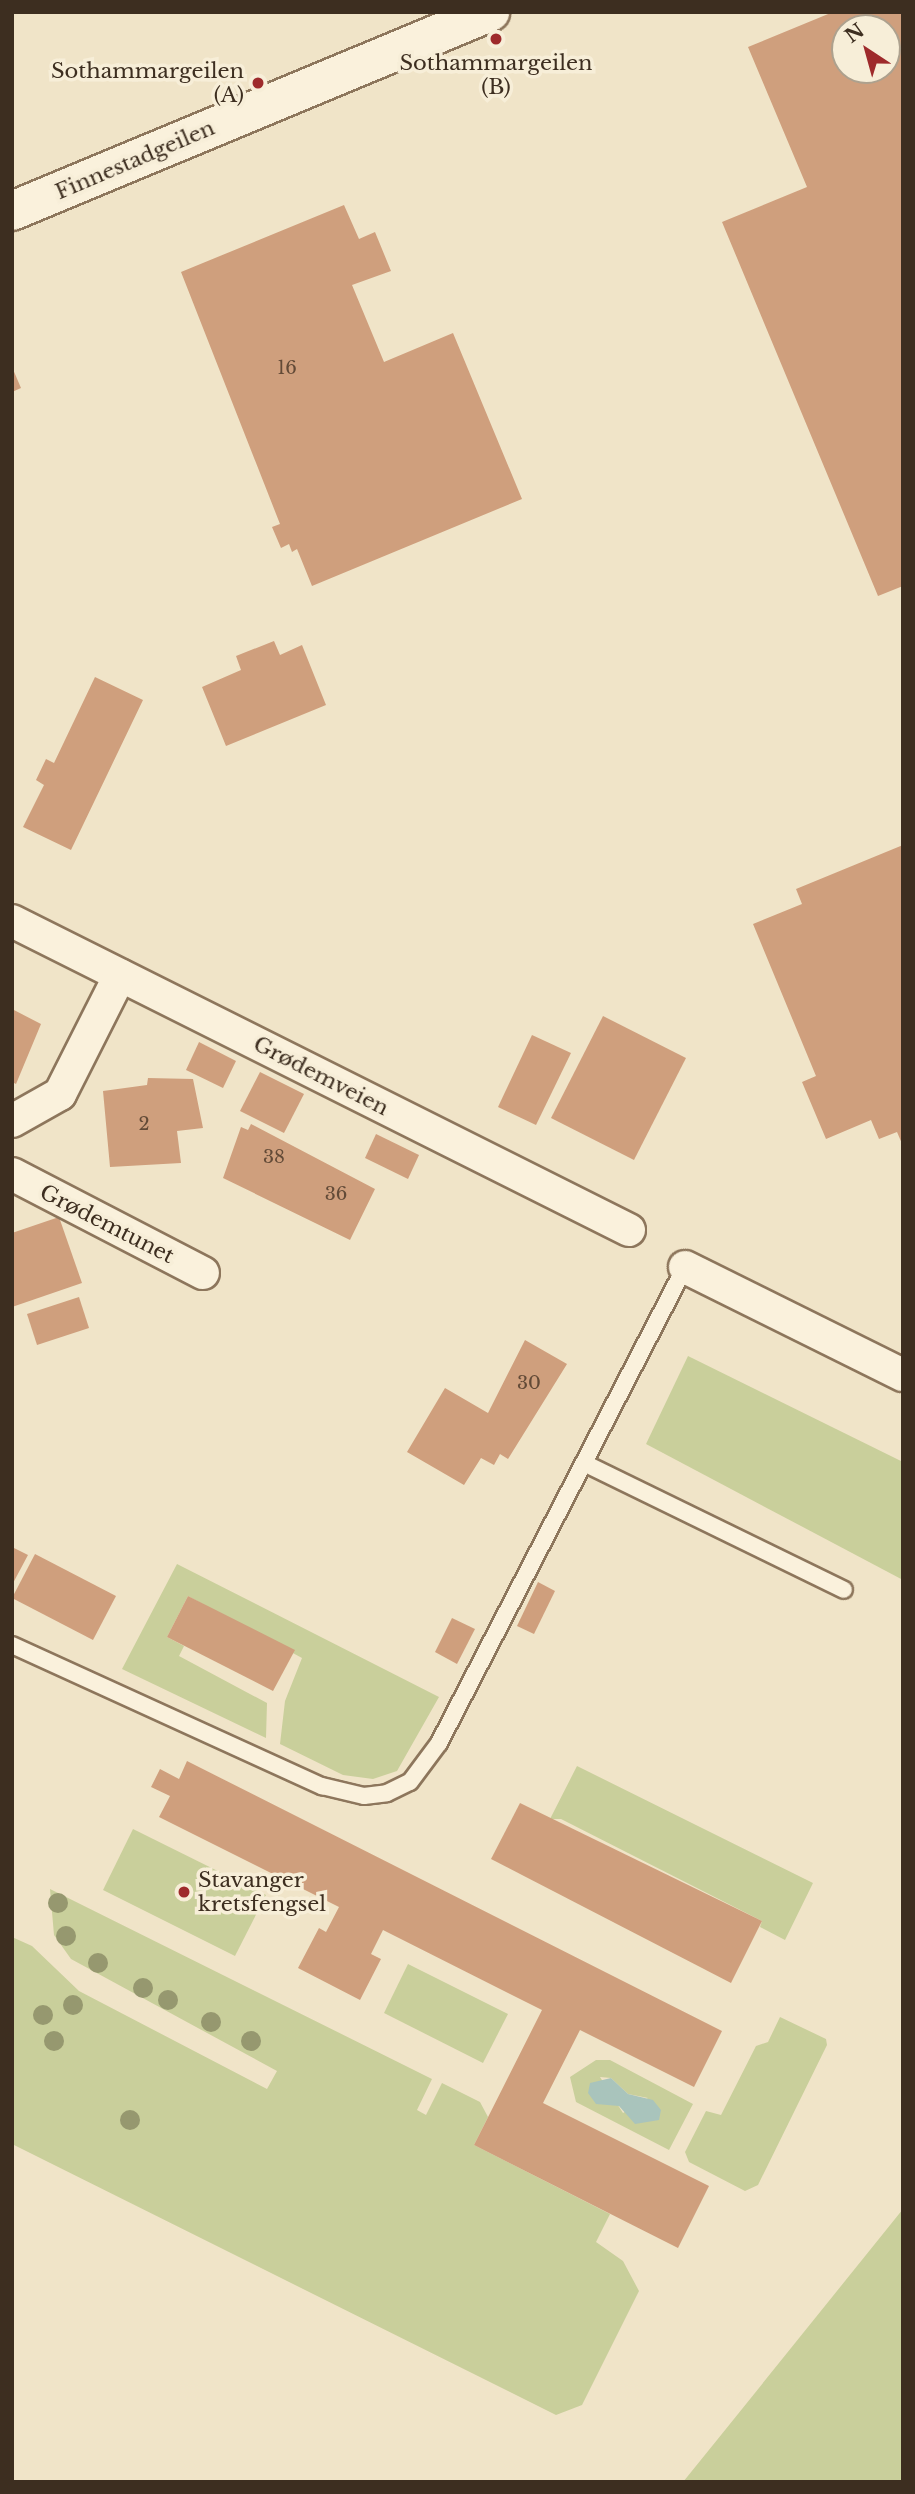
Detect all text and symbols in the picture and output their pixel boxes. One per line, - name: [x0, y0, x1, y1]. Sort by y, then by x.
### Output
- north arrow: [831, 14, 901, 84]
- text: N: [841, 19, 869, 48]
- marker: Sothammargeilen (B): [488, 31, 504, 47]
- place label: Sothammargeilen (B): [399, 50, 593, 100]
- place label: Sothammargeilen (A): [51, 58, 244, 108]
- marker: Sothammargeilen (A): [250, 75, 266, 91]
- street label: Finnestadgeilen: [52, 115, 218, 205]
- house number: 16: [277, 357, 297, 379]
- street label: Grødemveien: [249, 1031, 393, 1121]
- house number: 2: [138, 1113, 150, 1135]
- house number: 38: [263, 1146, 285, 1168]
- street label: Grødemtunet: [36, 1179, 178, 1269]
- house number: 36: [325, 1183, 347, 1205]
- house number: 30: [517, 1372, 541, 1394]
- place label: Stavanger kretsfengsel: [198, 1867, 326, 1917]
- marker: Stavanger kretsfengsel: [176, 1884, 192, 1900]

